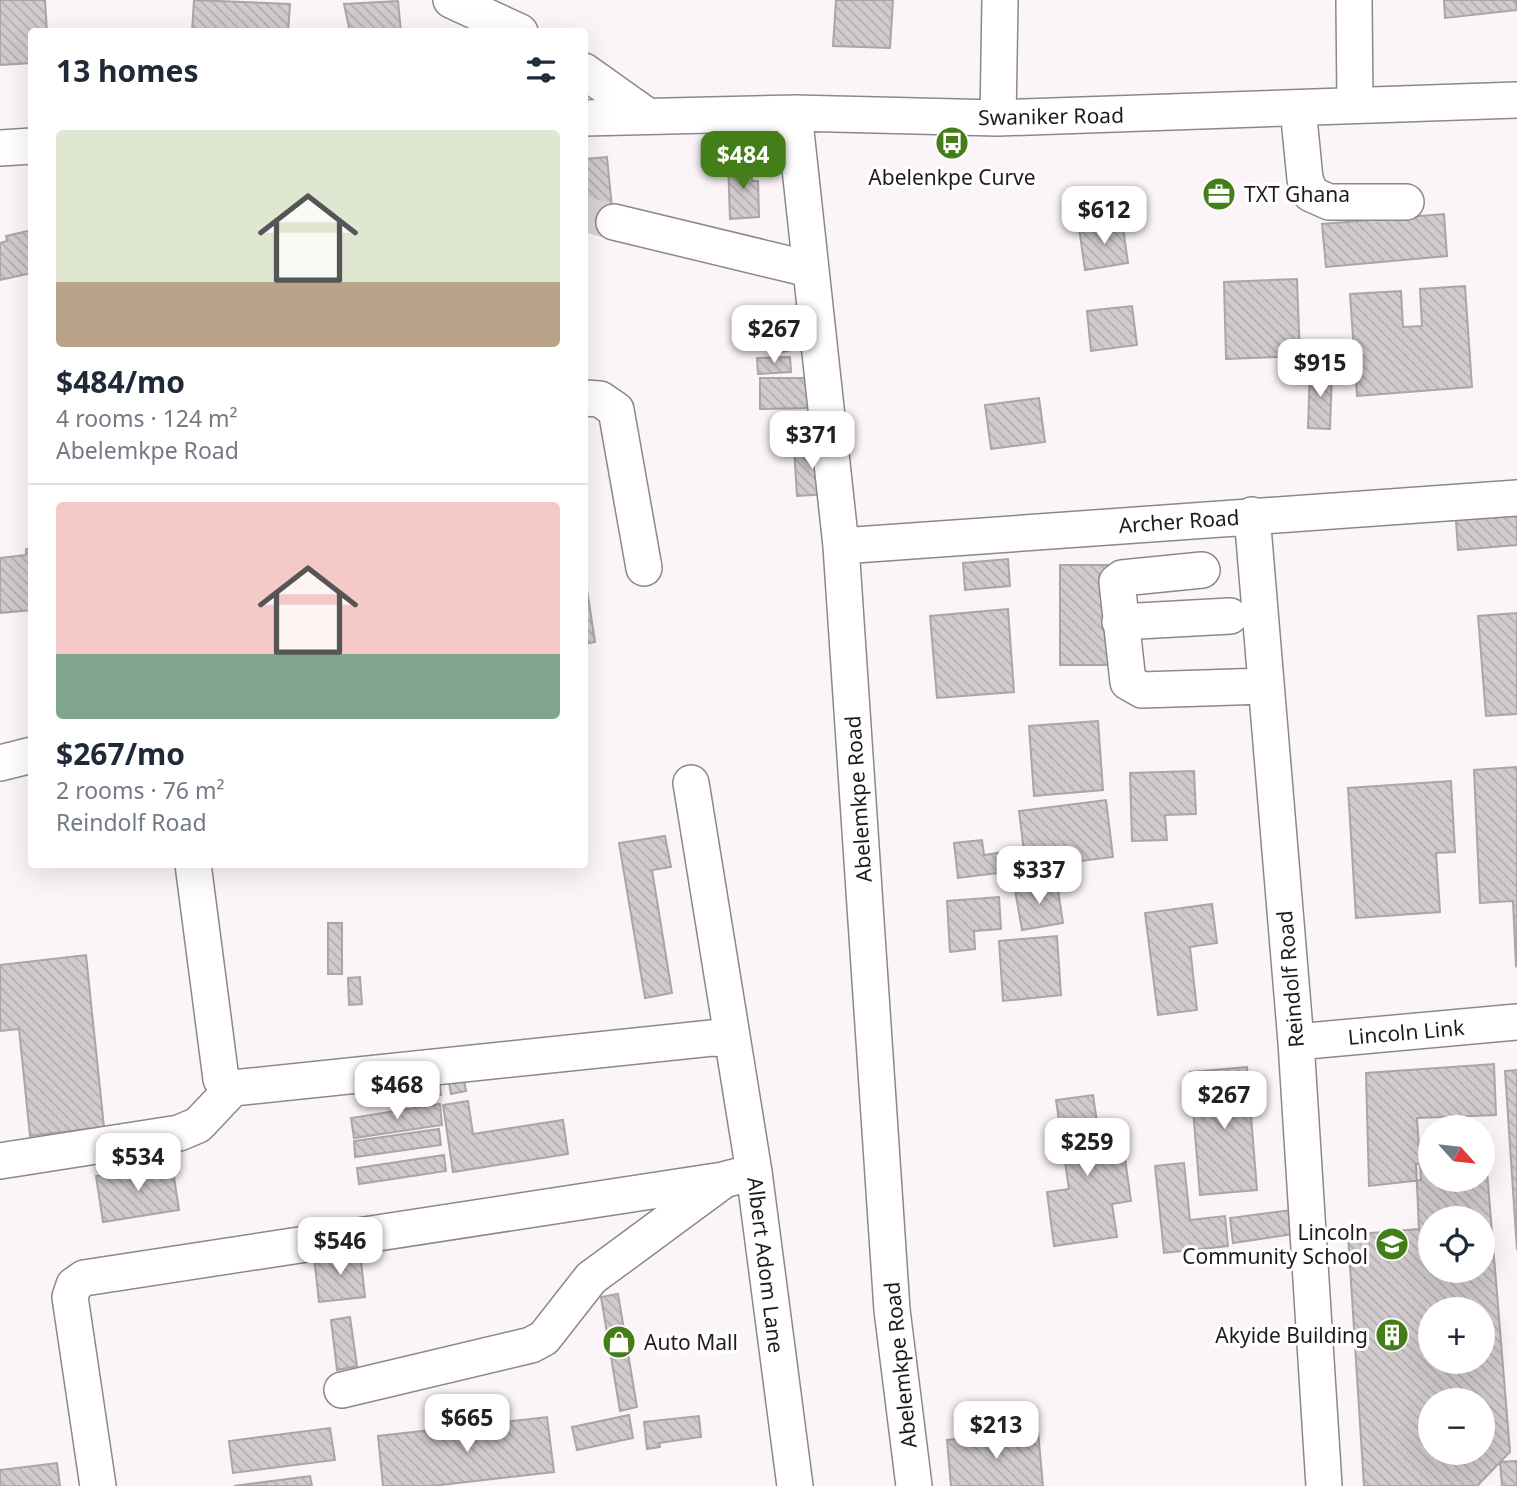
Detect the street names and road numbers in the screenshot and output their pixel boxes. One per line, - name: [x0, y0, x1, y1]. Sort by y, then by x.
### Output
- street label: Swaniker Road: [978, 101, 1124, 131]
- street label: Archer Road: [1118, 503, 1240, 539]
- street label: Abelemkpe Road: [838, 715, 878, 883]
- street label: Reindolf Road: [1270, 909, 1310, 1049]
- street label: Lincoln Link: [1347, 1013, 1466, 1051]
- street label: Albert Adom Lane: [741, 1175, 791, 1355]
- street label: Abelemkpe Road: [877, 1281, 923, 1449]

